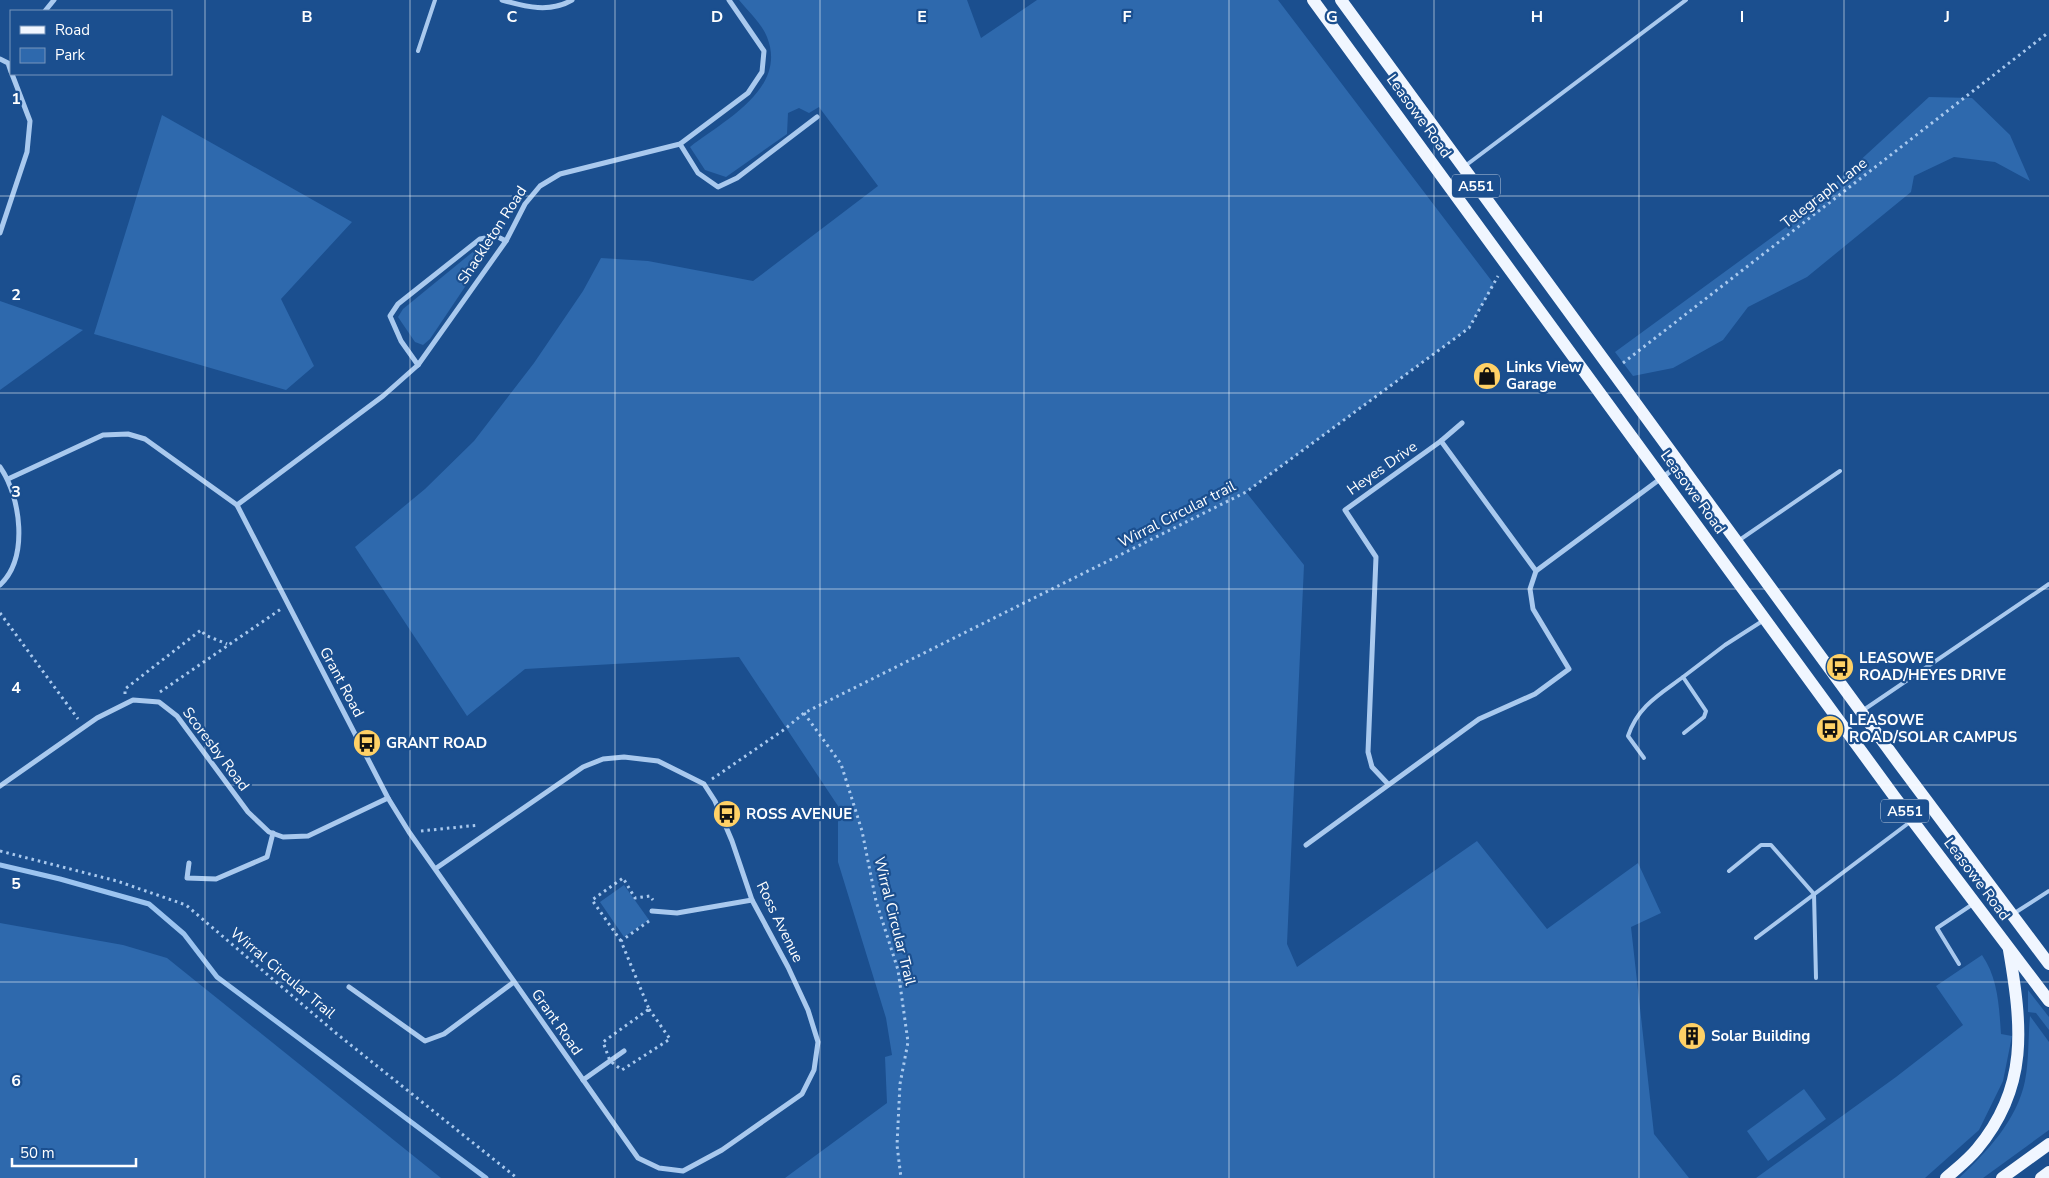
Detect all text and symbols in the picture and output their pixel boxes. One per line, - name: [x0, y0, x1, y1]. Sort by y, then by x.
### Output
- text: B: [301, 6, 313, 28]
- text: C: [507, 6, 518, 28]
- text: D: [711, 6, 723, 28]
- text: E: [917, 6, 927, 28]
- text: F: [1123, 6, 1132, 28]
- text: G: [1326, 6, 1338, 28]
- text: H: [1531, 6, 1543, 28]
- text: I: [1740, 6, 1744, 28]
- text: J: [1943, 6, 1950, 28]
- legend: [10, 10, 172, 75]
- text: Road: [55, 20, 90, 40]
- text: Park: [55, 45, 85, 65]
- street label: Leasowe Road: [1382, 70, 1456, 162]
- text: 1: [11, 88, 21, 110]
- street label: Telegraph Lane: [1777, 153, 1871, 233]
- road number: A551: [1452, 175, 1500, 198]
- street label: Shackleton Road: [453, 182, 531, 288]
- text: 2: [11, 284, 21, 306]
- place label: Links View Garage: [1506, 357, 1582, 394]
- shop icon: Links View Garage: [1472, 361, 1502, 391]
- street label: Heyes Drive: [1343, 436, 1421, 500]
- street label: Leasowe Road: [1656, 446, 1730, 538]
- street label: Wirral Circular trail: [1115, 476, 1240, 552]
- text: 3: [11, 481, 21, 503]
- street label: Grant Road: [315, 643, 369, 721]
- place label: LEASOWE ROAD/HEYES DRIVE: [1859, 648, 2006, 685]
- bus stop icon: LEASOWE ROAD/HEYES DRIVE: [1825, 652, 1855, 682]
- text: 4: [11, 677, 21, 699]
- street label: Scoresby Road: [178, 703, 254, 795]
- place label: LEASOWE ROAD/SOLAR CAMPUS: [1849, 710, 2017, 747]
- bus stop icon: LEASOWE ROAD/SOLAR CAMPUS: [1815, 714, 1845, 744]
- bus stop icon: GRANT ROAD: [352, 728, 382, 758]
- place label: GRANT ROAD: [386, 733, 487, 753]
- bus stop icon: ROSS AVENUE: [712, 799, 742, 829]
- road number: A551: [1881, 799, 1929, 822]
- place label: ROSS AVENUE: [746, 804, 852, 824]
- street label: Leasowe Road: [1939, 834, 2015, 924]
- street label: Wirral Circular Trail: [869, 855, 921, 988]
- text: 5: [11, 873, 21, 895]
- street label: Ross Avenue: [752, 878, 808, 966]
- street label: Wirral Circular Trail: [226, 923, 340, 1023]
- street label: Grant Road: [527, 985, 587, 1059]
- building icon: Solar Building: [1677, 1021, 1707, 1051]
- place label: Solar Building: [1711, 1026, 1810, 1046]
- text: 6: [11, 1070, 21, 1092]
- scale bar: [12, 1136, 136, 1168]
- text: 50 m: [20, 1143, 55, 1163]

